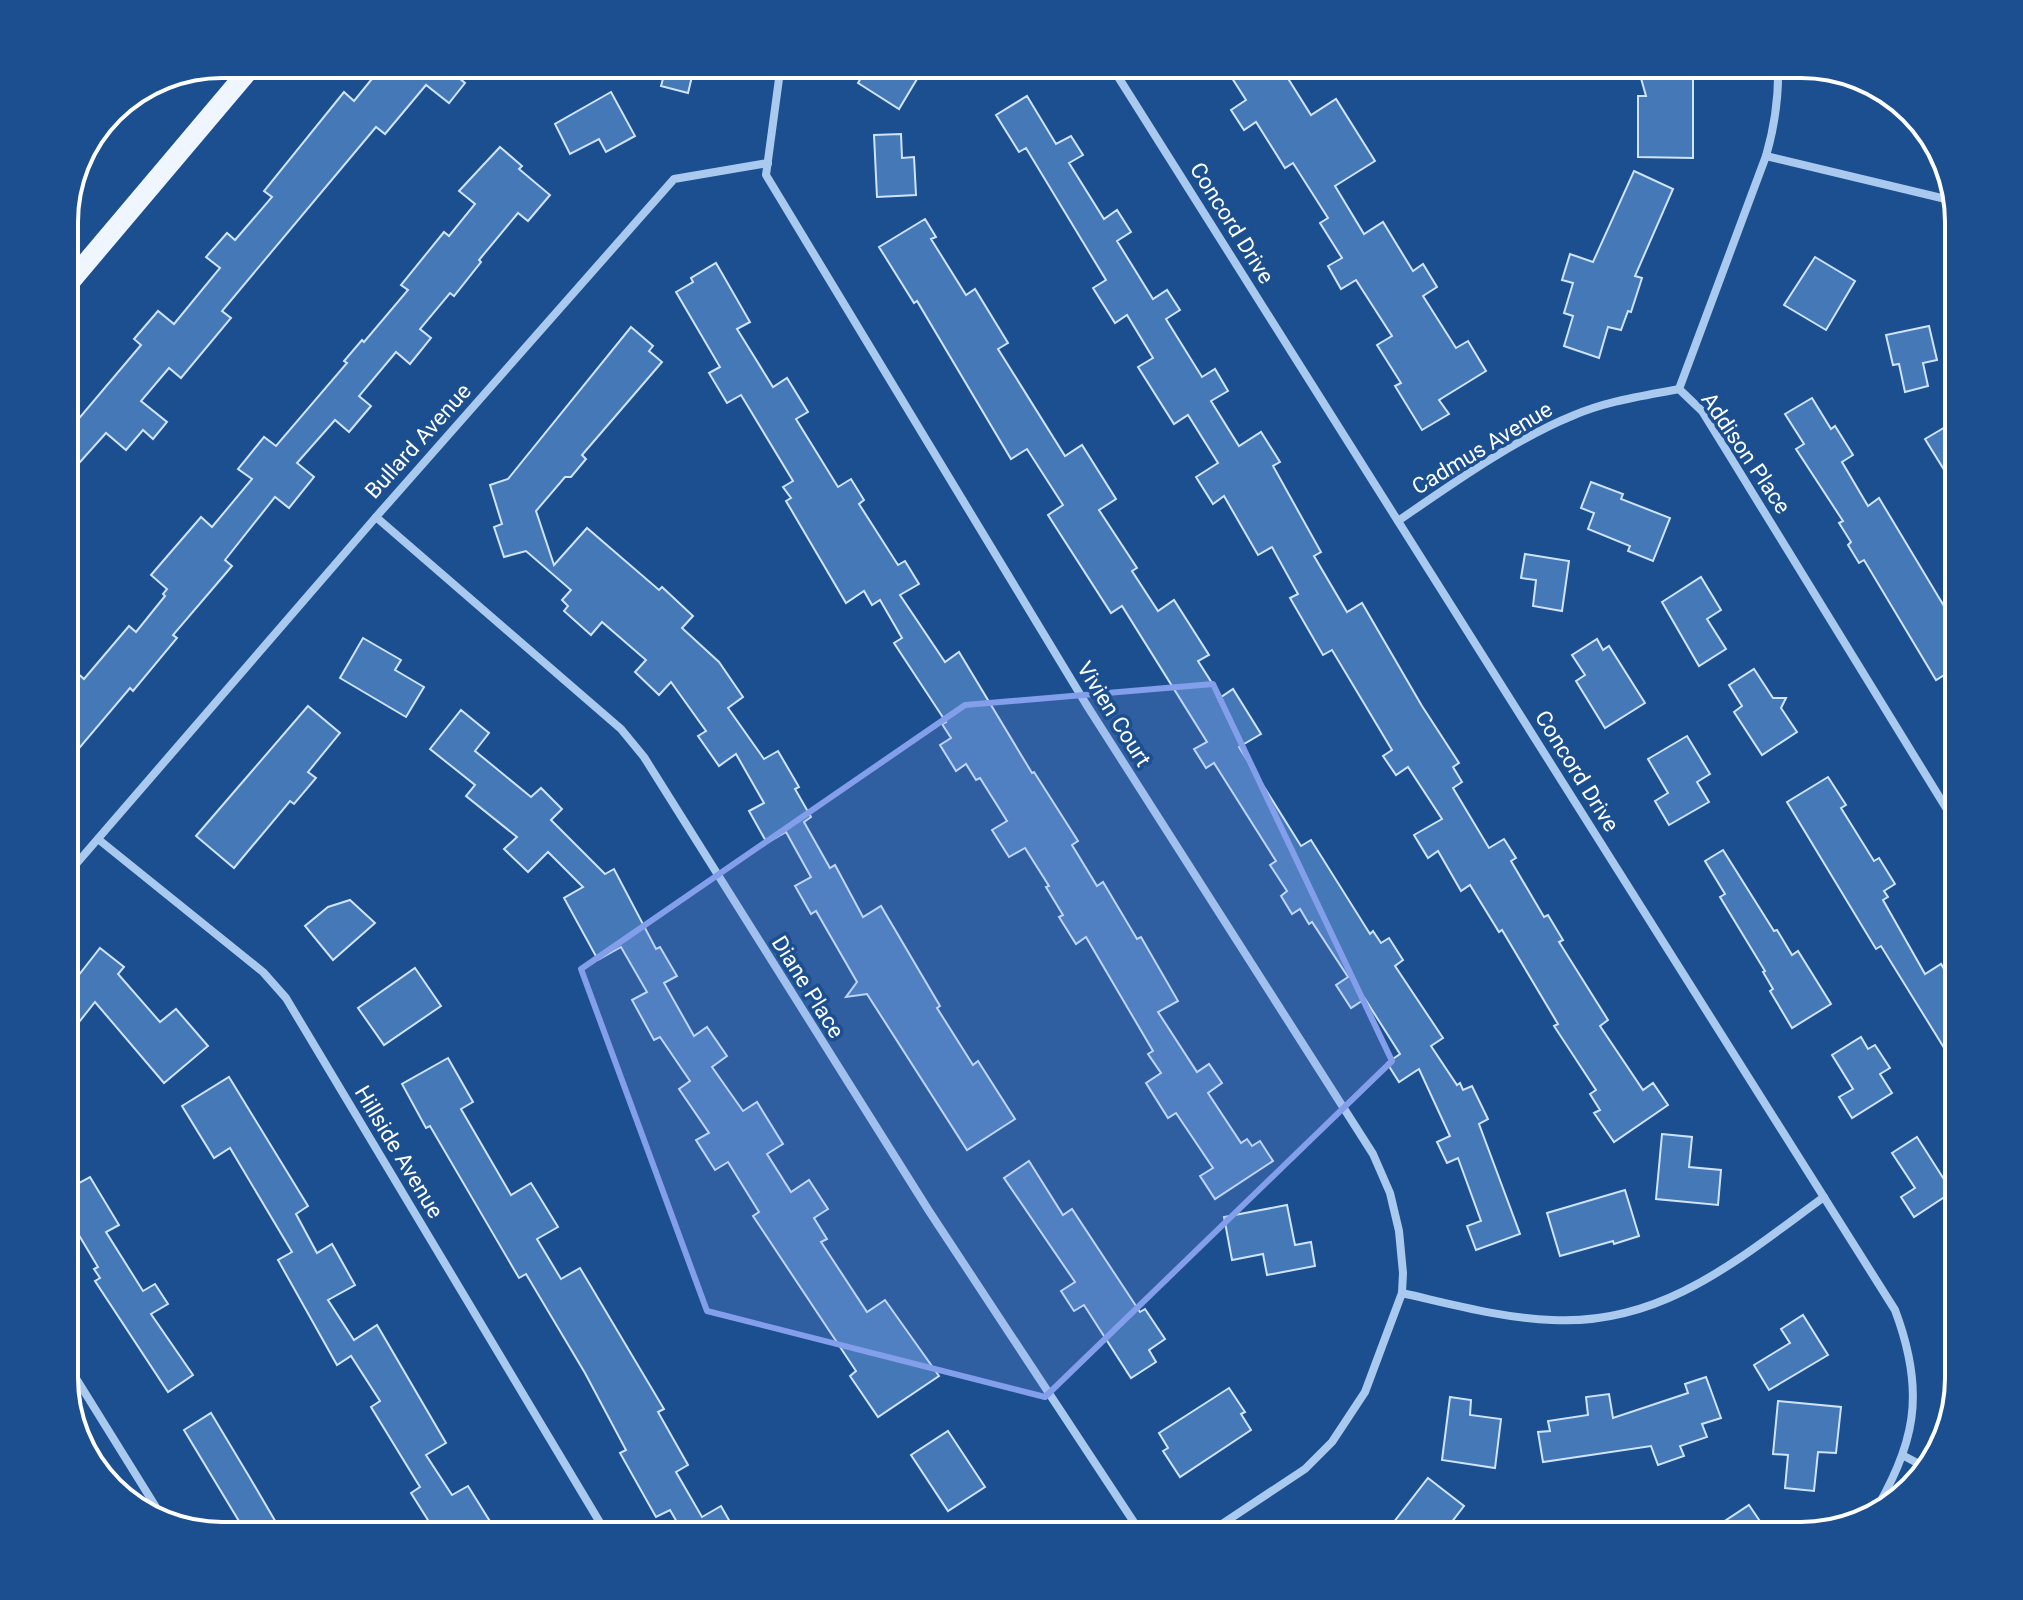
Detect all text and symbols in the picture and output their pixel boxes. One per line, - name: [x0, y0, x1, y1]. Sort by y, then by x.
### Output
- street label: Concord Drive: [1185, 158, 1279, 288]
- street label: Bullard Avenue: [360, 379, 476, 503]
- street label: Addison Place: [1696, 388, 1796, 518]
- street label: Cadmus Avenue: [1407, 396, 1557, 500]
- street label: Vivien Court: [1072, 657, 1156, 771]
- street label: Concord Drive: [1530, 706, 1624, 836]
- street label: Diane Place: [767, 931, 849, 1043]
- street label: Hillside Avenue: [350, 1081, 448, 1223]

